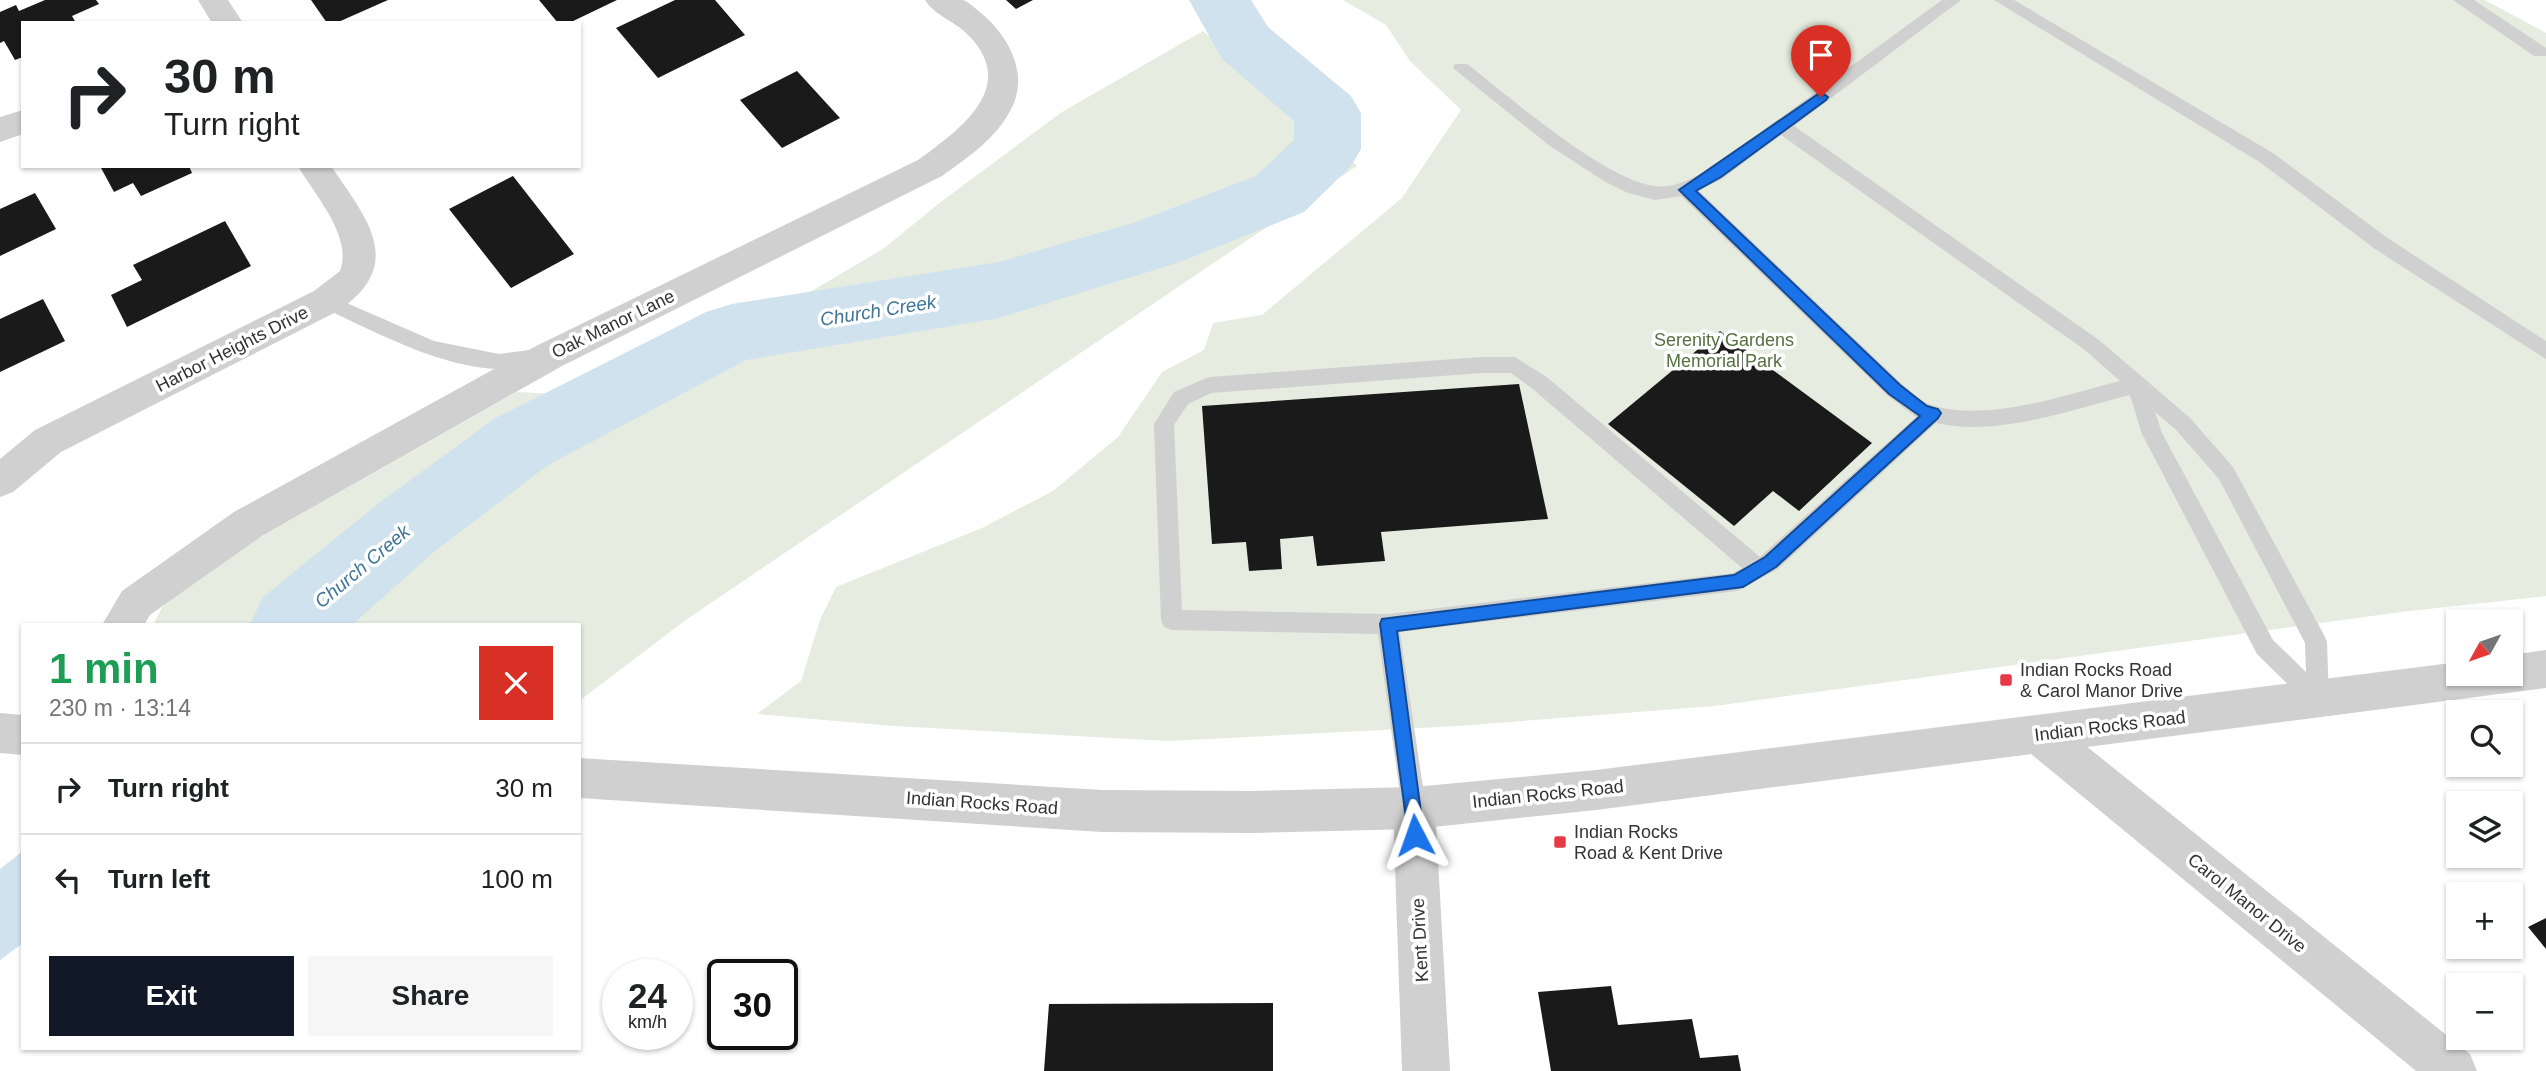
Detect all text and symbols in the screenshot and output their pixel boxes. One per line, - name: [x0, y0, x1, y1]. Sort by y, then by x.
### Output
- pin: [1791, 25, 1851, 97]
- icon: arrive: [1802, 36, 1840, 74]
- icon: right: [49, 49, 140, 140]
- text: 30 m: [164, 49, 276, 103]
- text: Turn right: [164, 106, 300, 142]
- street label: Oak Manor Lane: [548, 286, 678, 362]
- water label: Church Creek: [819, 291, 939, 330]
- street label: Harbor Heights Drive: [153, 302, 311, 396]
- park label: Serenity Gardens Memorial Park: [1654, 330, 1794, 371]
- water label: Church Creek: [311, 520, 415, 612]
- north arrow: [2446, 609, 2524, 686]
- map controls: [2446, 609, 2523, 1050]
- text: 1 min: [49, 645, 159, 692]
- button: close: [479, 646, 553, 720]
- place label: Indian Rocks Road & Carol Manor Drive: [2020, 660, 2183, 701]
- marker: Indian Rocks Road & Carol Manor Drive: [1998, 672, 2014, 688]
- text: 230 m · 13:14: [49, 695, 191, 721]
- button: search: [2446, 700, 2523, 777]
- street label: Indian Rocks Road: [2033, 707, 2187, 745]
- icon: right: [49, 770, 87, 808]
- text: Turn right: [108, 773, 229, 803]
- text: 30 m: [495, 773, 553, 803]
- street label: Indian Rocks Road: [1471, 776, 1625, 812]
- street label: Indian Rocks Road: [905, 788, 1059, 818]
- button: layers: [2446, 791, 2523, 868]
- position arrow: [1378, 798, 1452, 872]
- place label: Indian Rocks Road & Kent Drive: [1574, 822, 1723, 863]
- marker: Indian Rocks Road & Kent Drive: [1552, 834, 1568, 850]
- street label: Carol Manor Drive: [2184, 849, 2310, 957]
- icon: left: [49, 861, 87, 899]
- text: Turn left: [108, 864, 210, 894]
- text: 100 m: [481, 864, 553, 894]
- button: +: [2446, 882, 2523, 959]
- street label: Kent Drive: [1408, 898, 1432, 982]
- button: Exit: [49, 956, 294, 1036]
- button: Share: [308, 956, 553, 1036]
- speed limit sign: 30: [707, 959, 798, 1050]
- button: −: [2446, 973, 2523, 1050]
- text: 24: [628, 976, 667, 1015]
- text: km/h: [628, 1012, 667, 1032]

